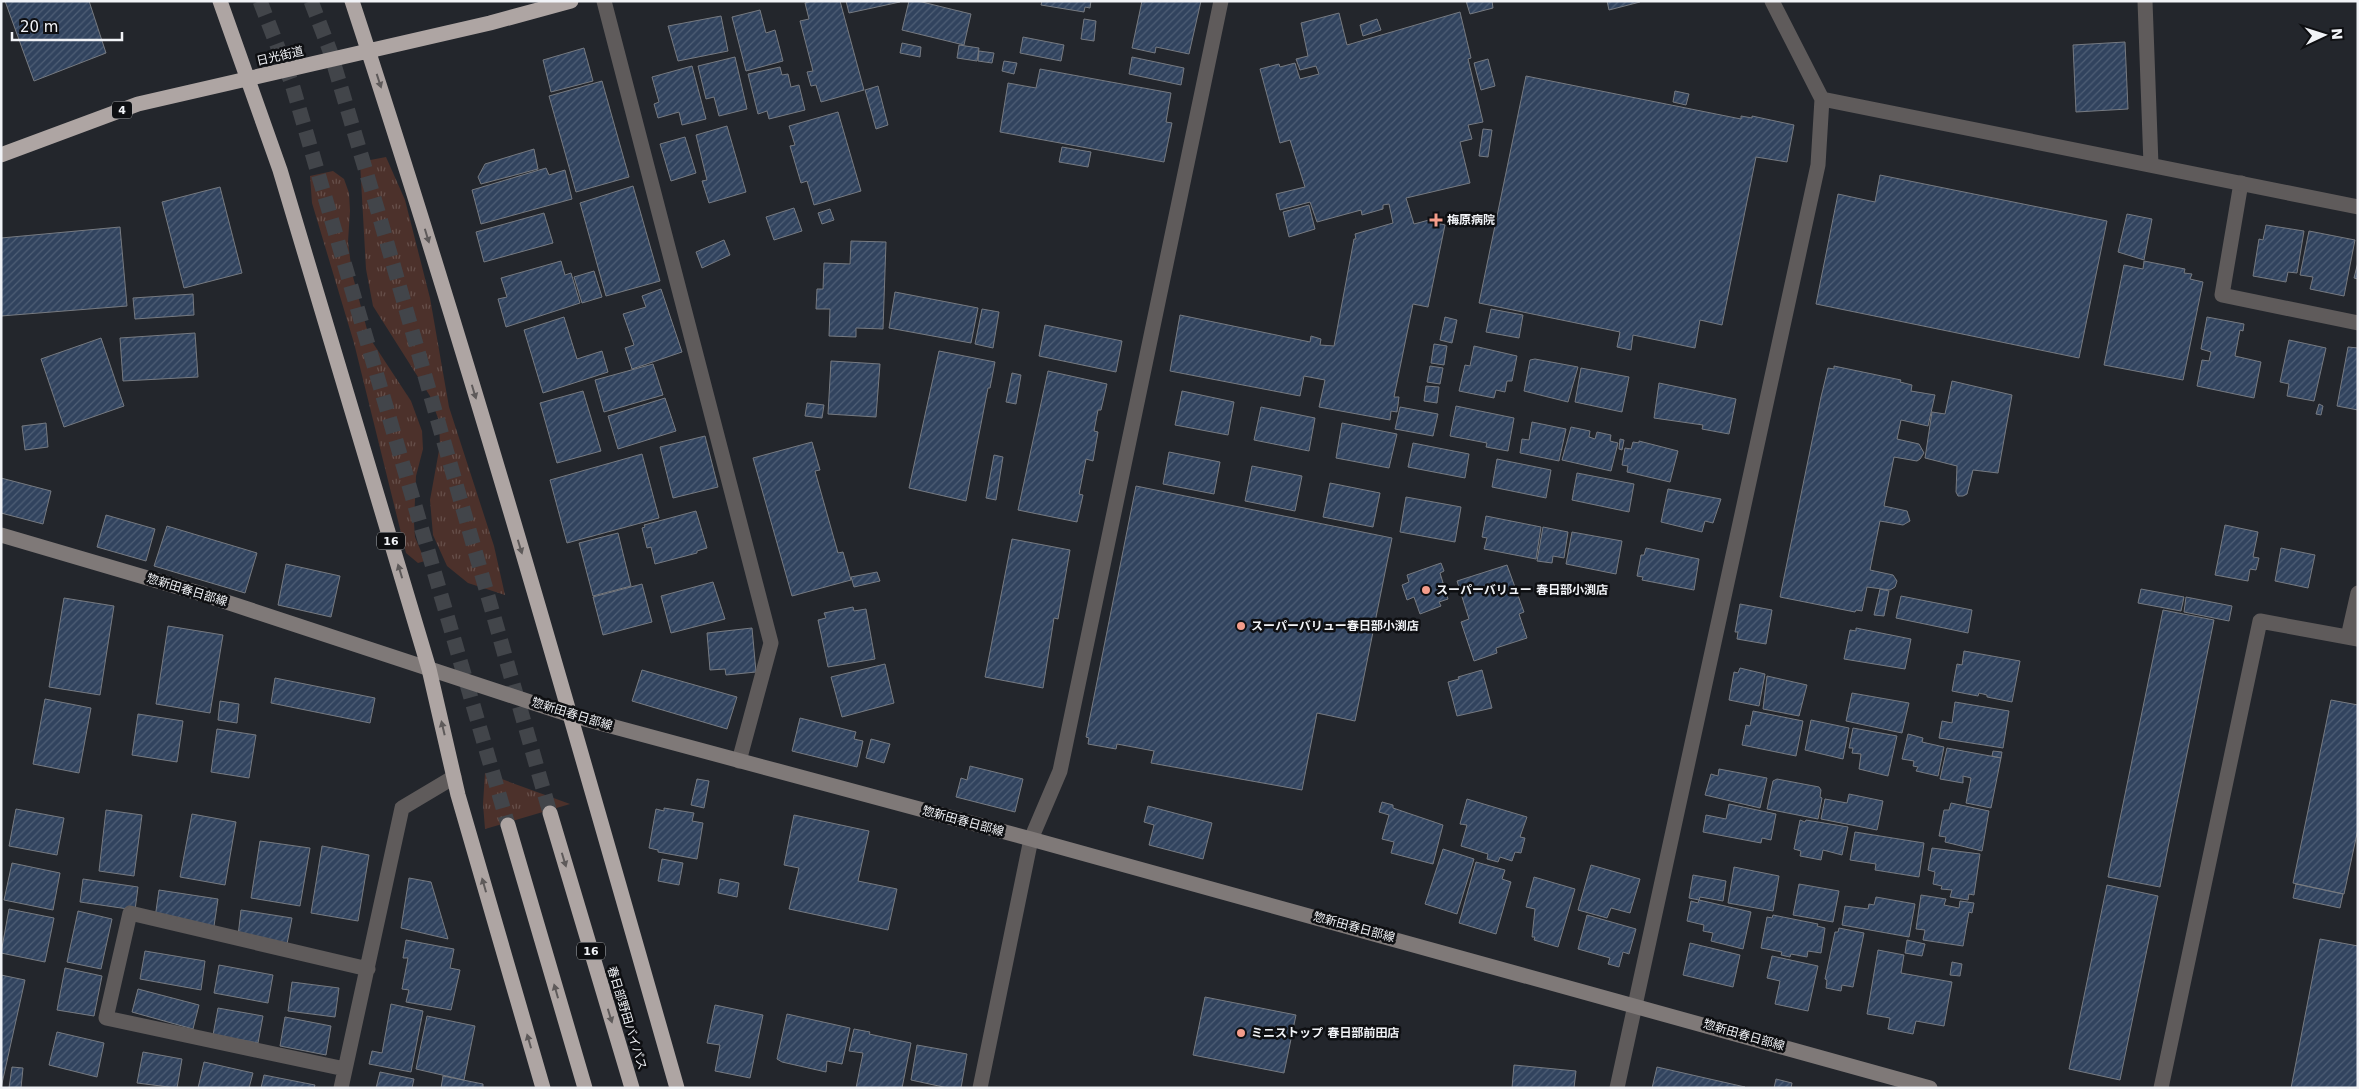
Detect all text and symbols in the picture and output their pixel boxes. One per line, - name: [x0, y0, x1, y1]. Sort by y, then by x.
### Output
- scale bar: [12, 10, 122, 42]
- north arrow: [2299, 10, 2349, 60]
- text: 20 m: [20, 18, 58, 36]
- text: N: [2329, 28, 2345, 40]
- street label: 日光街道: [255, 44, 305, 68]
- one-way arrow: [375, 73, 383, 88]
- road number: 4: [112, 102, 132, 118]
- marker: 梅原病院: [1429, 213, 1443, 227]
- place label: 梅原病院: [1447, 213, 1495, 227]
- one-way arrow: [424, 228, 432, 243]
- one-way arrow: [470, 384, 478, 399]
- road number: 16: [377, 532, 405, 550]
- one-way arrow: [517, 540, 525, 555]
- one-way arrow: [396, 563, 404, 578]
- street label: 惣新田春日部線: [145, 571, 229, 609]
- place label: スーパーバリュー 春日部小渕店: [1436, 583, 1608, 597]
- marker: スーパーバリュー 春日部小渕店: [1420, 584, 1432, 596]
- place label: スーパーバリュー春日部小渕店: [1251, 619, 1419, 633]
- marker: スーパーバリュー春日部小渕店: [1235, 620, 1247, 632]
- street label: 惣新田春日部線: [530, 695, 614, 733]
- one-way arrow: [439, 720, 447, 735]
- street label: 惣新田春日部線: [921, 803, 1005, 839]
- one-way arrow: [560, 853, 568, 868]
- one-way arrow: [480, 877, 488, 892]
- street label: 惣新田春日部線: [1312, 909, 1396, 945]
- road number: 16: [577, 942, 605, 959]
- street label: 春日部野田バイパス: [605, 964, 649, 1072]
- one-way arrow: [552, 983, 560, 998]
- one-way arrow: [607, 1008, 615, 1023]
- street label: 惣新田春日部線: [1702, 1017, 1786, 1053]
- place label: ミニストップ 春日部前田店: [1251, 1026, 1399, 1040]
- marker: ミニストップ 春日部前田店: [1235, 1027, 1247, 1039]
- one-way arrow: [525, 1033, 533, 1048]

